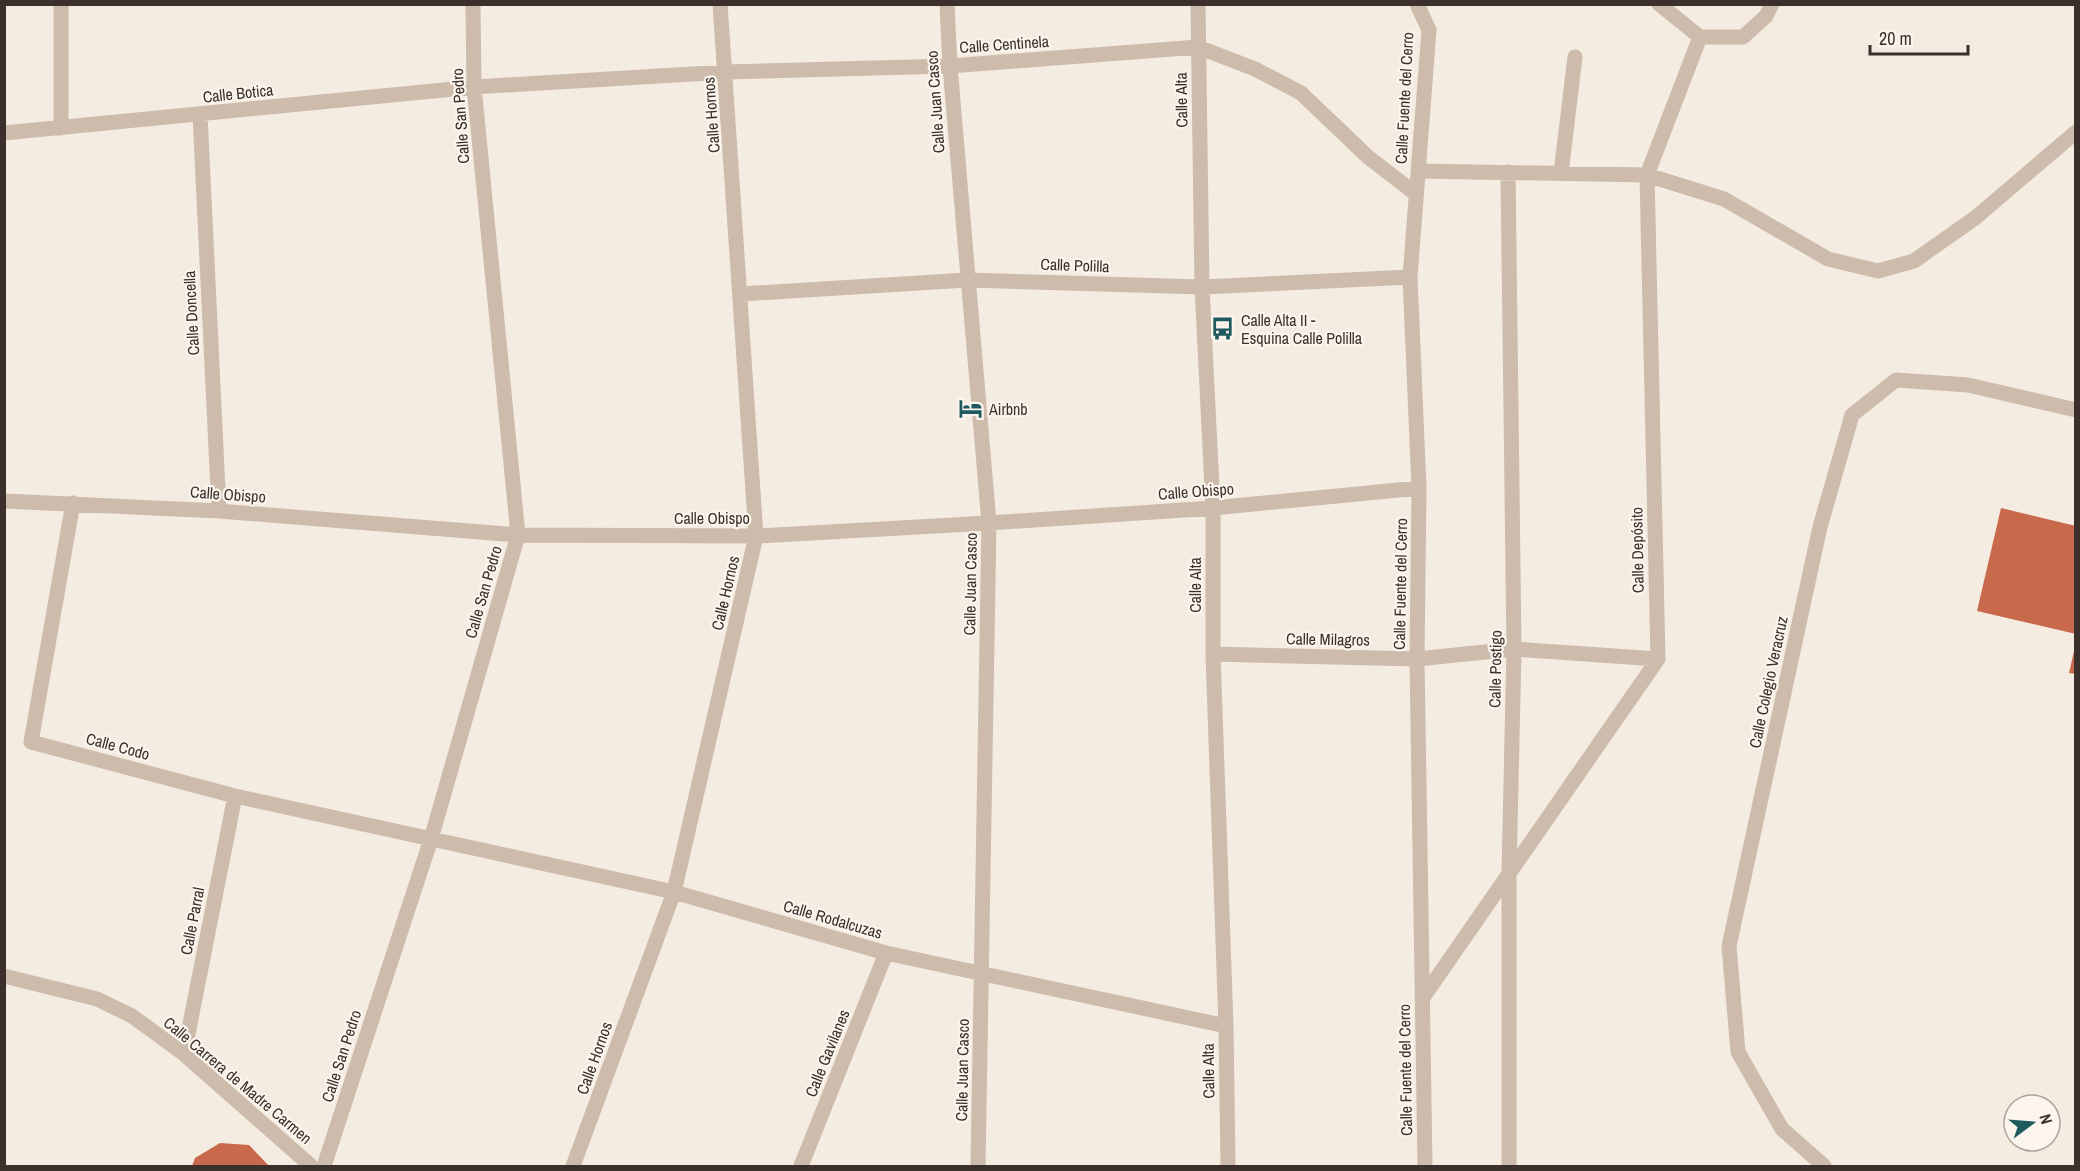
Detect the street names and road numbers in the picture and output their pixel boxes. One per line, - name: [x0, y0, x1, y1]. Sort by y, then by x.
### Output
- street label: Calle Centinela: [958, 30, 1050, 58]
- street label: Calle Fuente del Cerro: [1390, 32, 1418, 164]
- street label: Calle Juan Casco: [920, 50, 950, 154]
- street label: Calle San Pedro: [446, 68, 474, 164]
- street label: Calle Alta: [1170, 71, 1192, 128]
- street label: Calle Hornos: [697, 76, 725, 154]
- street label: Calle Botica: [202, 78, 275, 108]
- street label: Calle Polilla: [1040, 253, 1111, 277]
- street label: Calle Doncella: [178, 269, 204, 356]
- street label: Calle Obispo: [1157, 477, 1235, 505]
- street label: Calle Obispo: [189, 480, 267, 508]
- street label: Calle Obispo: [674, 507, 750, 529]
- street label: Calle Depósito: [1625, 507, 1649, 593]
- street label: Calle Fuente del Cerro: [1388, 518, 1412, 650]
- street label: Calle Juan Casco: [958, 532, 982, 636]
- street label: Calle San Pedro: [459, 543, 507, 641]
- street label: Calle Hornos: [706, 554, 744, 632]
- street label: Calle Alta: [1184, 557, 1206, 613]
- street label: Calle Colegio Veracruz: [1743, 614, 1793, 750]
- street label: Calle Milagros: [1286, 627, 1370, 651]
- street label: Calle Postigo: [1483, 630, 1507, 708]
- street label: Calle Codo: [84, 727, 152, 765]
- street label: Calle Parral: [175, 885, 209, 957]
- street label: Calle Rodalcuzas: [781, 894, 885, 944]
- street label: Calle Fuente del Cerro: [1393, 1004, 1417, 1136]
- street label: Calle Gavilanes: [799, 1006, 855, 1100]
- street label: Calle San Pedro: [316, 1007, 366, 1105]
- street label: Calle Carrera de Madre Carmen: [159, 1011, 317, 1149]
- street label: Calle Juan Casco: [950, 1018, 974, 1122]
- street label: Calle Hornos: [571, 1019, 617, 1097]
- street label: Calle Alta: [1197, 1042, 1219, 1099]

